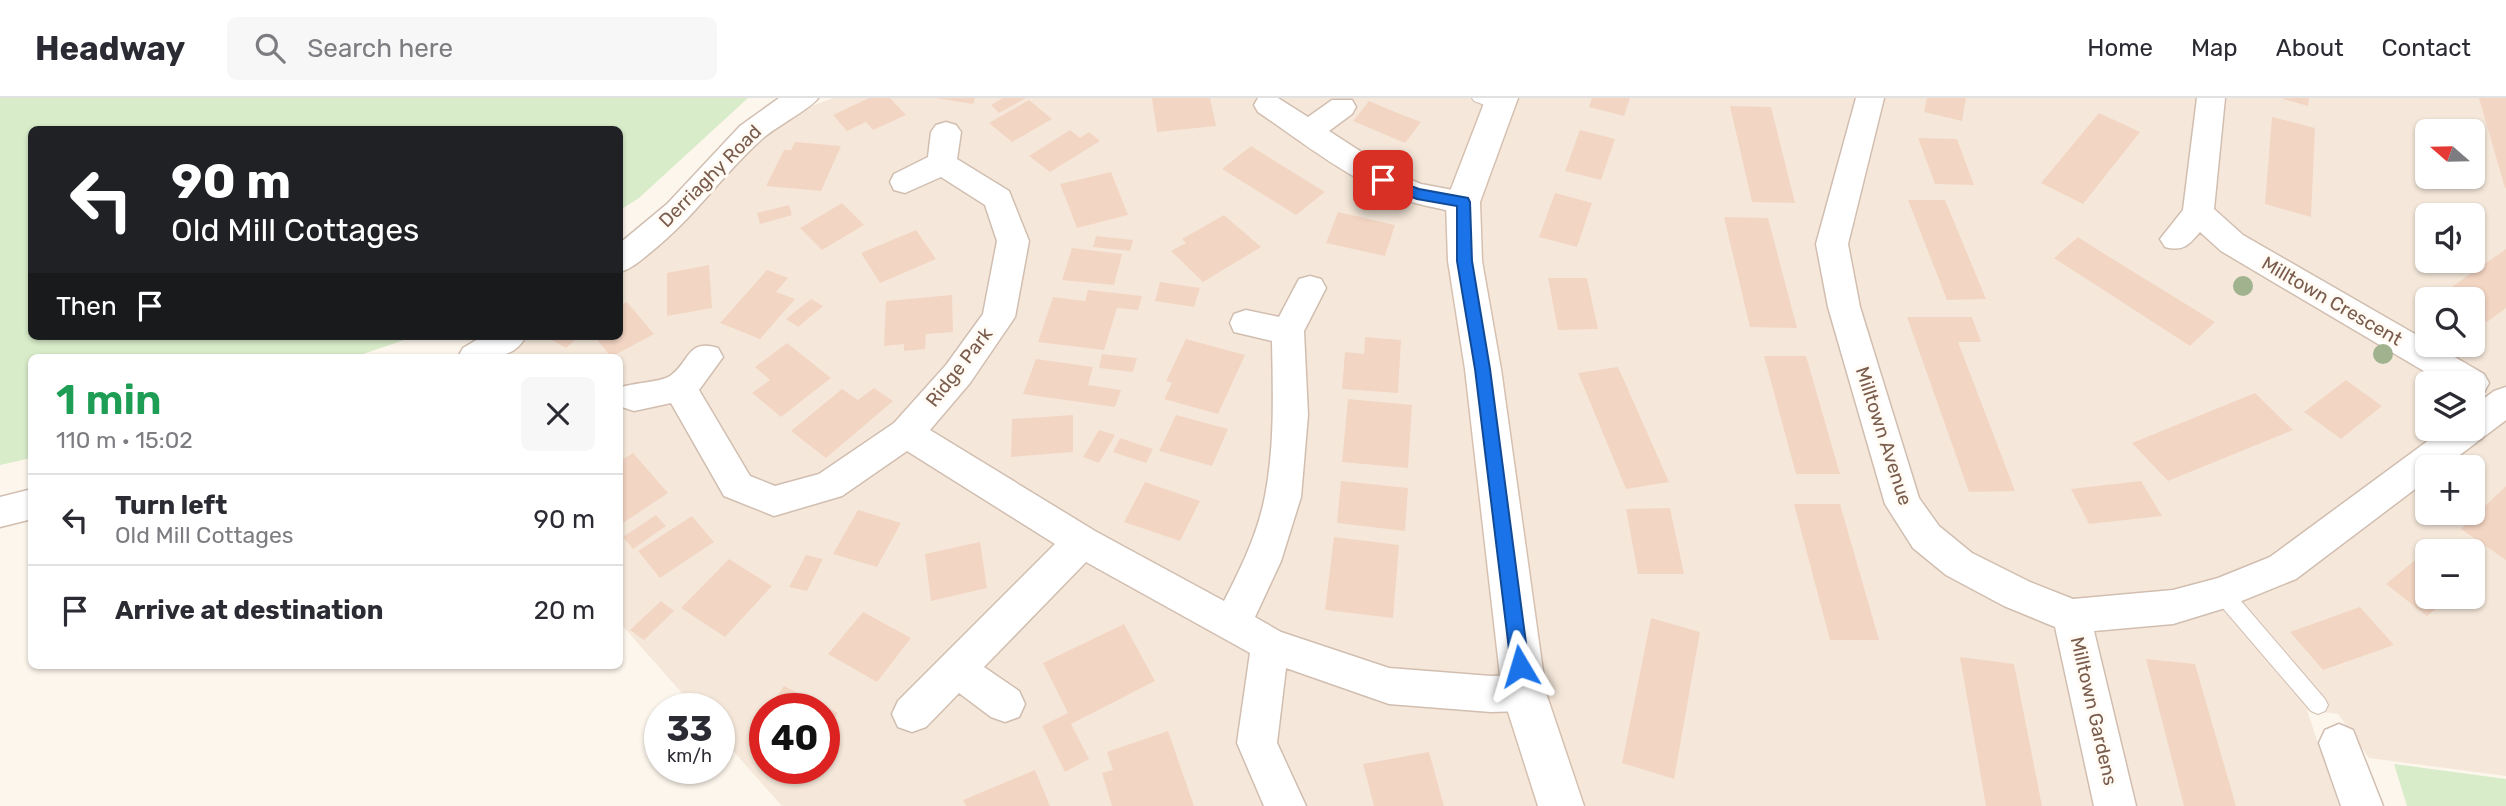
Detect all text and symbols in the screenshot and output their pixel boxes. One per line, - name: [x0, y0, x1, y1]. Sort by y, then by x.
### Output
- search box: [227, 17, 717, 80]
- text: Headway: [35, 29, 185, 68]
- icon: search: [251, 29, 289, 67]
- text: Search here: [307, 33, 453, 64]
- text: Home: [2087, 34, 2153, 62]
- text: Map: [2191, 34, 2238, 62]
- text: About: [2276, 34, 2344, 62]
- text: Contact: [2382, 34, 2471, 62]
- north arrow: [2415, 119, 2485, 189]
- map controls: [2415, 119, 2485, 609]
- street label: Derriaghy Road: [654, 120, 766, 232]
- pin: [1353, 150, 1413, 210]
- text: 90 m: [171, 152, 291, 210]
- icon: left: [56, 154, 147, 245]
- icon: arrive: [1364, 161, 1402, 199]
- button: sound: [2415, 203, 2485, 273]
- text: Old Mill Cottages: [171, 211, 419, 249]
- street label: Milltown Crescent: [2258, 251, 2407, 351]
- icon: arrive: [131, 287, 169, 325]
- button: search: [2415, 287, 2485, 357]
- text: Then: [56, 291, 117, 322]
- street label: Ridge Park: [921, 323, 997, 411]
- street label: Milltown Avenue: [1851, 364, 1917, 508]
- button: layers: [2415, 371, 2485, 441]
- text: 1 min: [56, 375, 162, 425]
- button: close: [521, 377, 595, 451]
- text: 110 m · 15:02: [56, 426, 193, 454]
- button: +: [2415, 455, 2485, 525]
- text: Turn left: [115, 490, 227, 521]
- icon: left: [56, 501, 94, 539]
- text: 90 m: [534, 504, 595, 535]
- text: Old Mill Cottages: [115, 521, 294, 549]
- button: −: [2415, 539, 2485, 609]
- icon: arrive: [56, 592, 94, 630]
- text: Arrive at destination: [115, 595, 383, 626]
- text: 20 m: [534, 595, 595, 626]
- position arrow: [1483, 629, 1557, 703]
- street label: Milltown Gardens: [2066, 634, 2122, 788]
- speed limit sign: 40: [749, 693, 840, 784]
- text: 33: [666, 708, 713, 750]
- text: km/h: [667, 745, 712, 767]

